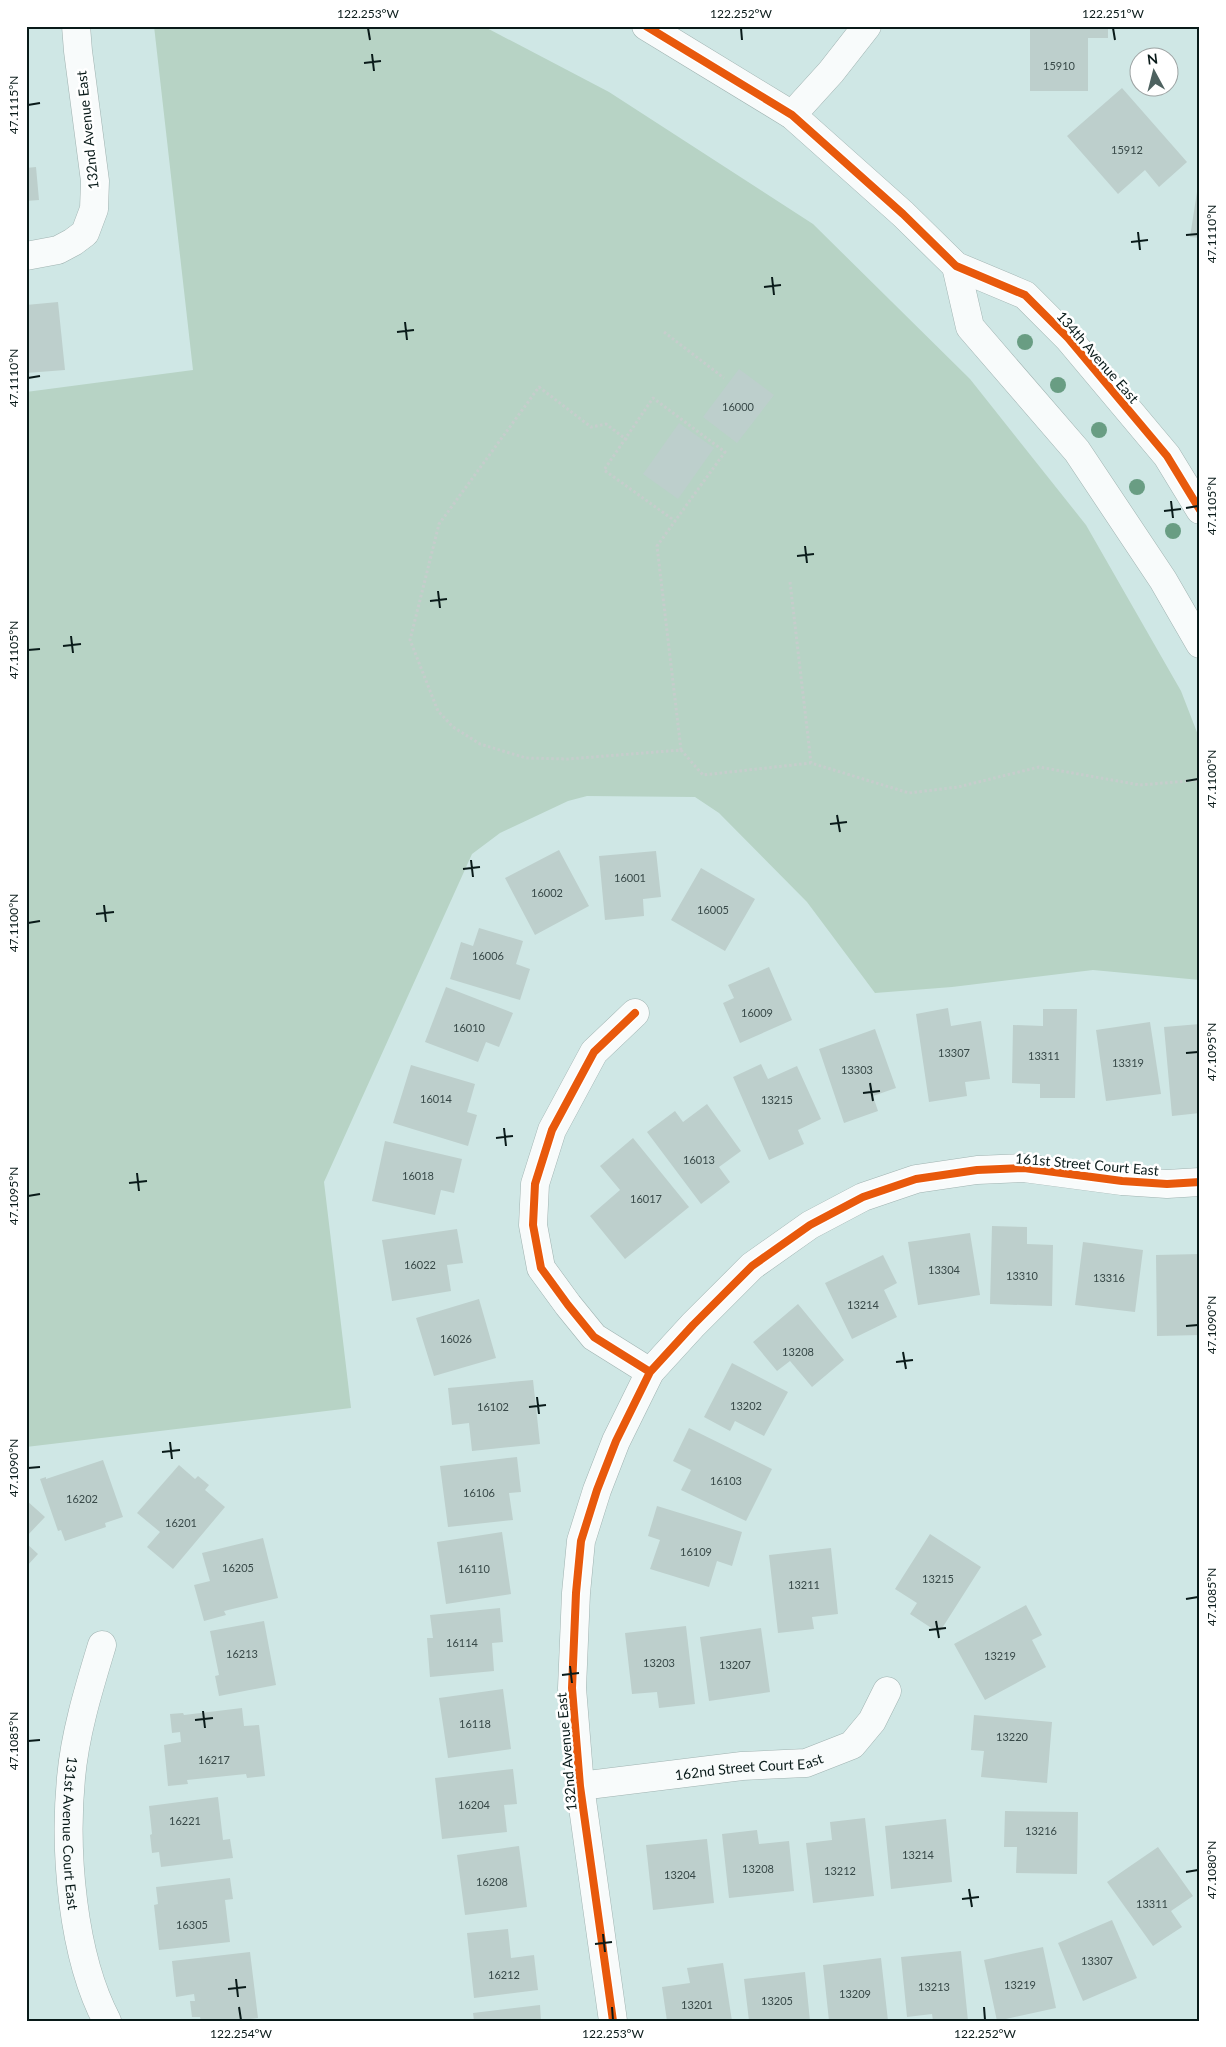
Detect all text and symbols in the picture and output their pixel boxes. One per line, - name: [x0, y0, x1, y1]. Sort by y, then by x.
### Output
- text: 122.253°W: [337, 6, 400, 21]
- text: 122.252°W: [710, 6, 773, 21]
- text: 122.251°W: [1082, 6, 1145, 21]
- north arrow: [1128, 48, 1178, 98]
- text: N: [1146, 50, 1159, 68]
- house number: 15910: [1043, 59, 1076, 72]
- street label: 132nd Avenue East: [72, 70, 102, 190]
- text: 47.1115°N: [6, 76, 21, 134]
- house number: 15912: [1111, 143, 1143, 156]
- text: 47.1110°N: [1204, 205, 1219, 263]
- street label: 134th Avenue East: [1053, 308, 1143, 406]
- text: 47.1110°N: [6, 349, 21, 407]
- house number: 16000: [722, 400, 755, 413]
- text: 47.1105°N: [1204, 477, 1219, 535]
- text: 47.1105°N: [6, 621, 21, 679]
- text: 47.1100°N: [1204, 750, 1219, 808]
- house number: 16001: [614, 871, 646, 884]
- house number: 16002: [531, 886, 563, 899]
- text: 47.1100°N: [6, 894, 21, 952]
- house number: 16005: [697, 903, 729, 916]
- house number: 16006: [472, 949, 504, 962]
- house number: 16009: [741, 1006, 773, 1019]
- house number: 16010: [453, 1021, 486, 1034]
- text: 47.1095°N: [1204, 1023, 1219, 1081]
- house number: 13307: [938, 1046, 970, 1059]
- house number: 13311: [1028, 1049, 1060, 1062]
- house number: 13319: [1112, 1056, 1144, 1069]
- house number: 13303: [841, 1063, 873, 1076]
- house number: 16014: [420, 1092, 453, 1105]
- house number: 13215: [761, 1093, 793, 1106]
- street label: 161st Street Court East: [1014, 1149, 1160, 1179]
- house number: 16013: [683, 1153, 715, 1166]
- text: 47.1095°N: [6, 1167, 21, 1225]
- house number: 16018: [402, 1169, 434, 1182]
- house number: 16017: [630, 1192, 662, 1205]
- house number: 16022: [404, 1258, 436, 1271]
- house number: 13304: [928, 1263, 961, 1276]
- house number: 13310: [1006, 1269, 1039, 1282]
- house number: 13316: [1093, 1271, 1125, 1284]
- text: 47.1090°N: [1204, 1296, 1219, 1354]
- house number: 13214: [847, 1298, 880, 1311]
- house number: 16026: [440, 1332, 472, 1345]
- house number: 13208: [782, 1345, 814, 1358]
- house number: 13202: [730, 1399, 762, 1412]
- house number: 16102: [477, 1400, 509, 1413]
- text: 47.1090°N: [6, 1439, 21, 1497]
- house number: 16103: [710, 1474, 742, 1487]
- house number: 16106: [463, 1486, 495, 1499]
- house number: 16202: [66, 1492, 98, 1505]
- house number: 16201: [165, 1516, 197, 1529]
- house number: 16109: [680, 1545, 712, 1558]
- house number: 16205: [222, 1561, 254, 1574]
- house number: 16110: [458, 1562, 491, 1575]
- text: 47.1085°N: [1204, 1568, 1219, 1626]
- house number: 13215: [922, 1572, 954, 1585]
- house number: 13211: [788, 1578, 820, 1591]
- house number: 16114: [446, 1636, 479, 1649]
- house number: 16213: [226, 1647, 258, 1660]
- house number: 13219: [984, 1649, 1016, 1662]
- house number: 13203: [643, 1656, 675, 1669]
- house number: 13207: [719, 1658, 751, 1671]
- street label: 132nd Avenue East: [552, 1692, 580, 1812]
- text: 47.1085°N: [6, 1712, 21, 1770]
- house number: 16118: [459, 1717, 491, 1730]
- house number: 13220: [996, 1730, 1029, 1743]
- street label: 162nd Street Court East: [674, 1749, 825, 1783]
- house number: 16217: [198, 1753, 230, 1766]
- street label: 131st Avenue Court East: [60, 1755, 83, 1911]
- house number: 16204: [458, 1798, 491, 1811]
- house number: 16221: [169, 1814, 201, 1827]
- house number: 13216: [1025, 1824, 1057, 1837]
- text: 47.1080°N: [1204, 1841, 1219, 1899]
- house number: 13214: [902, 1848, 935, 1861]
- house number: 13208: [742, 1862, 774, 1875]
- house number: 13212: [824, 1864, 856, 1877]
- house number: 13204: [664, 1868, 697, 1881]
- house number: 16208: [476, 1875, 508, 1888]
- house number: 13311: [1136, 1897, 1168, 1910]
- house number: 16305: [176, 1918, 208, 1931]
- house number: 13307: [1081, 1954, 1113, 1967]
- house number: 16212: [488, 1968, 520, 1981]
- house number: 13219: [1004, 1978, 1036, 1991]
- house number: 13213: [918, 1980, 950, 1993]
- house number: 13209: [839, 1987, 871, 2000]
- house number: 13205: [761, 1994, 793, 2007]
- house number: 13201: [681, 1998, 713, 2011]
- text: 122.254°W: [210, 2026, 273, 2041]
- text: 122.253°W: [582, 2026, 645, 2041]
- text: 122.252°W: [954, 2026, 1017, 2041]

